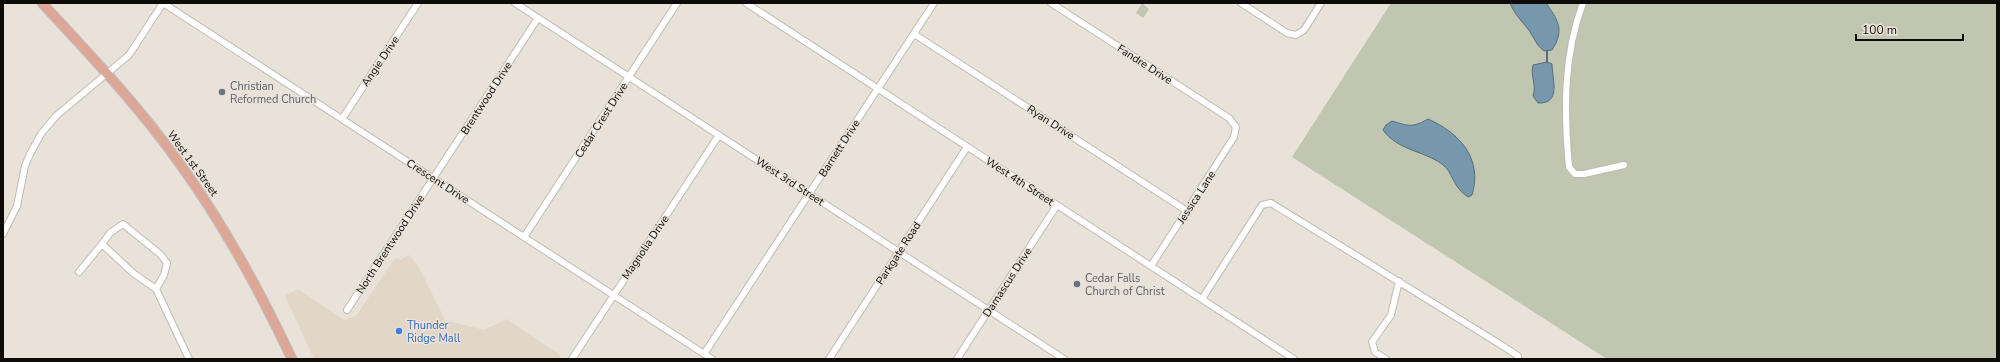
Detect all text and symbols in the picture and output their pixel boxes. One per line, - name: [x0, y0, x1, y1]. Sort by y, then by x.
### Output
- scale bar: [1856, 16, 1963, 42]
- text: 100 m: [1862, 22, 1897, 38]
- street label: Angie Drive: [358, 33, 403, 90]
- street label: Fandre Drive: [1114, 41, 1175, 88]
- street label: Brentwood Drive: [457, 59, 516, 138]
- place label: Christian Reformed Church: [230, 79, 316, 107]
- street label: Cedar Crest Drive: [571, 80, 631, 161]
- marker: Christian Reformed Church: [217, 87, 227, 97]
- street label: Ryan Drive: [1024, 101, 1078, 143]
- street label: Barnett Drive: [815, 116, 864, 180]
- street label: West 1st Street: [164, 127, 222, 199]
- street label: West 3rd Street: [753, 154, 827, 209]
- street label: West 4th Street: [983, 154, 1057, 209]
- street label: Crescent Drive: [403, 155, 472, 207]
- street label: Jessica Lane: [1173, 168, 1219, 227]
- street label: North Brentwood Drive: [353, 192, 428, 297]
- street label: Magnolia Drive: [618, 212, 673, 282]
- street label: Parkgate Road: [872, 219, 924, 288]
- street label: Damascus Drive: [979, 245, 1036, 320]
- place label: Cedar Falls Church of Christ: [1085, 271, 1165, 299]
- marker: Cedar Falls Church of Christ: [1072, 279, 1082, 289]
- place label: Thunder Ridge Mall: [407, 318, 461, 346]
- marker: Thunder Ridge Mall: [394, 326, 404, 336]

